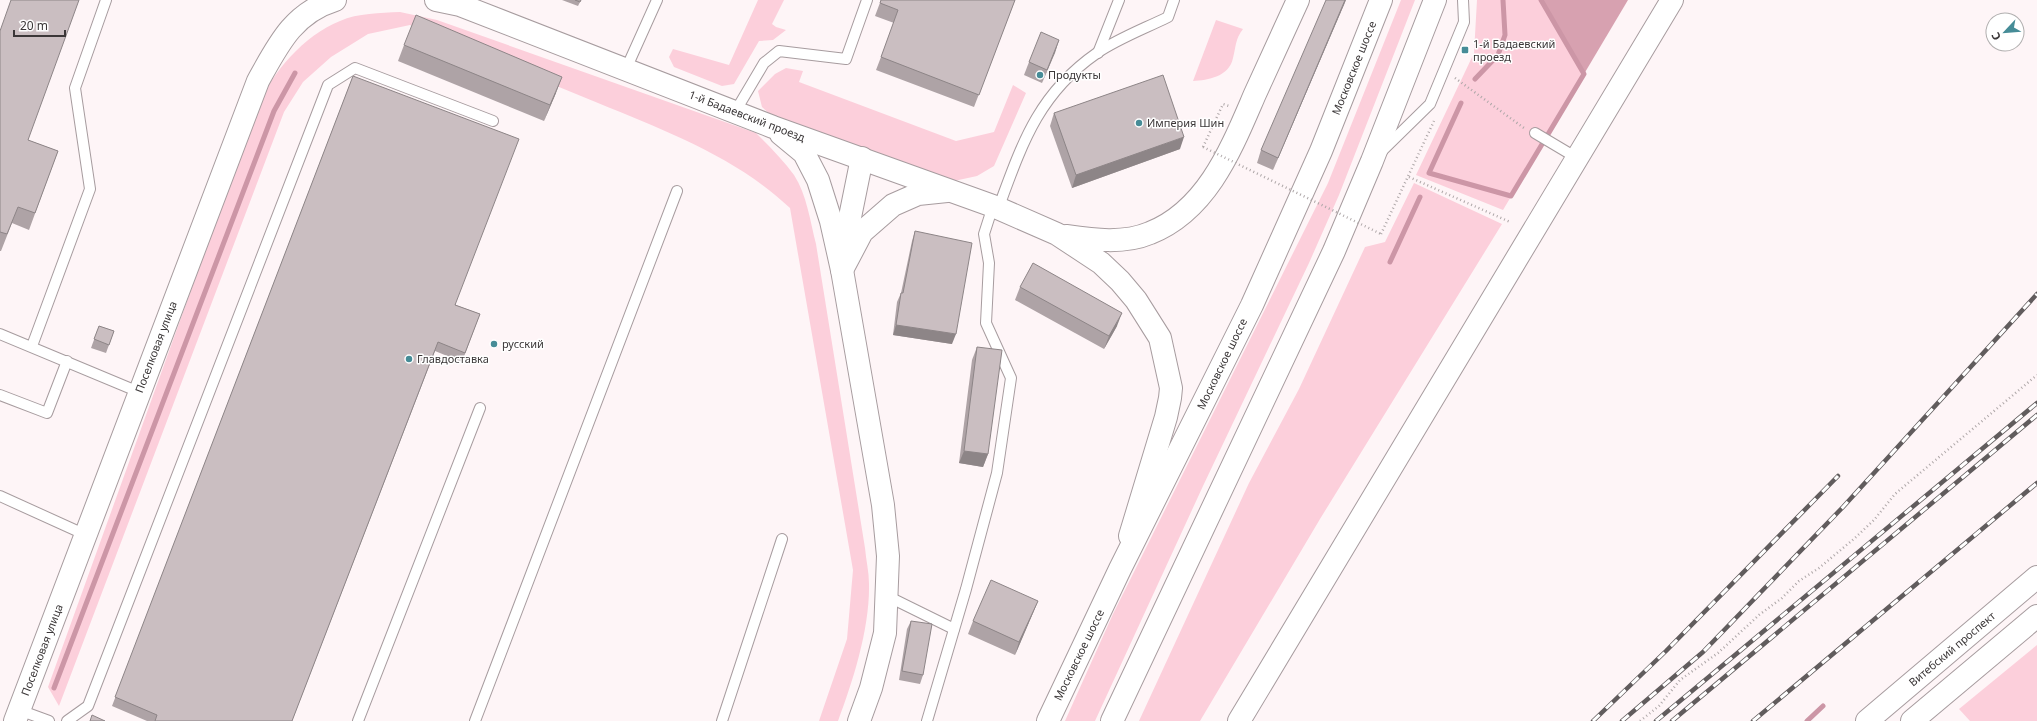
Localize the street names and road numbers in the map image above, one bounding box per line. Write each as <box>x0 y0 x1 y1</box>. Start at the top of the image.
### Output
street label: Московское шоссе <box>1328 19 1379 117</box>
street label: 1-й Бадаевский проезд <box>687 86 808 145</box>
street label: Поселковая улица <box>131 299 180 395</box>
street label: Московское шоссе <box>1193 316 1250 412</box>
street label: Поселковая улица <box>17 602 66 698</box>
street label: Московское шоссе <box>1050 607 1107 703</box>
street label: Витебский проспект <box>1905 608 1998 689</box>

